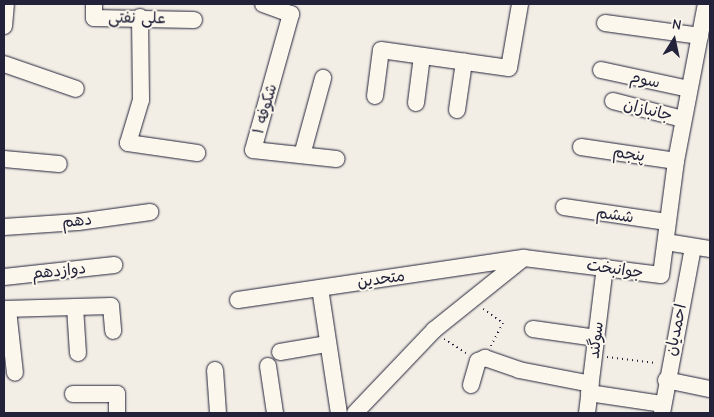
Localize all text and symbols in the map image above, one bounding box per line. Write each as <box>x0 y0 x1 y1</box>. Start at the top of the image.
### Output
street label: علی نفتی <box>108 8 166 28</box>
north arrow <box>649 15 699 65</box>
text: N <box>671 16 683 34</box>
street label: سوم <box>628 67 662 93</box>
street label: شکوفه ۱ <box>249 81 281 137</box>
street label: جانبازان <box>622 95 674 125</box>
street label: پنجم <box>612 142 646 166</box>
street label: ششم <box>595 203 635 227</box>
street label: دهم <box>61 210 93 232</box>
street label: جوانبخت <box>585 256 645 282</box>
street label: دوازدهم <box>31 259 87 283</box>
street label: متحدین <box>356 266 406 292</box>
street label: احمدیان <box>661 302 691 358</box>
street label: سوگند <box>584 320 608 360</box>

